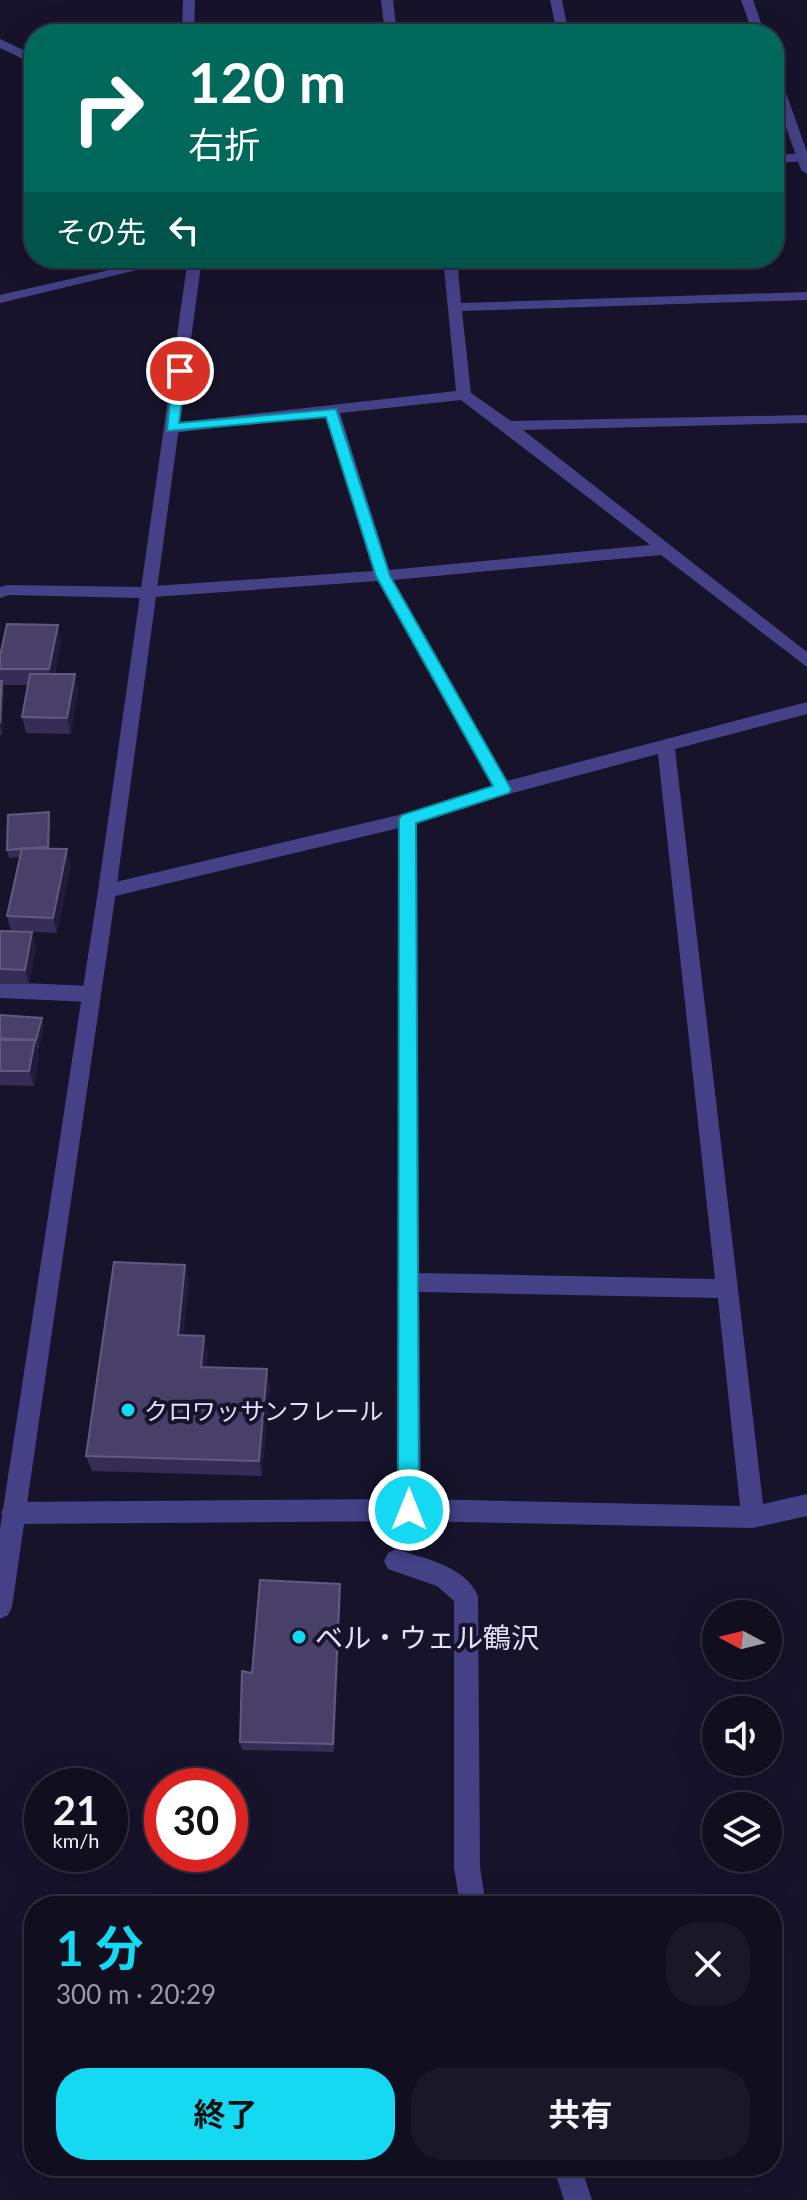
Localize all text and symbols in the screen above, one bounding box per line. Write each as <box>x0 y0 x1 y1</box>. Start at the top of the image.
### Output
text: 120 m <box>188 48 346 115</box>
icon: right <box>56 56 160 160</box>
text: 右折 <box>188 122 260 166</box>
icon: left <box>162 208 206 252</box>
text: その先 <box>56 213 146 249</box>
pin <box>146 337 214 405</box>
icon: arrive <box>158 349 202 393</box>
place label: クロワッサンフレール <box>144 1396 383 1425</box>
marker: クロワッサンフレール <box>119 1401 137 1419</box>
position arrow <box>367 1468 451 1552</box>
north arrow <box>702 1600 782 1680</box>
map controls <box>702 1600 782 1872</box>
place label: ベル・ウェル鶴沢 <box>315 1620 539 1654</box>
marker: ベル・ウェル鶴沢 <box>290 1628 308 1646</box>
button: sound <box>702 1696 782 1776</box>
speed limit sign: 30 <box>144 1768 248 1872</box>
text: 21 <box>53 1786 99 1834</box>
button: layers <box>702 1792 782 1872</box>
text: km/h <box>53 1828 99 1852</box>
text: 1 分 <box>56 1919 144 1976</box>
button: close <box>666 1922 750 2006</box>
text: 300 m · 20:29 <box>56 1978 216 2010</box>
button: 終了 <box>56 2068 395 2160</box>
button: 共有 <box>411 2068 750 2160</box>

